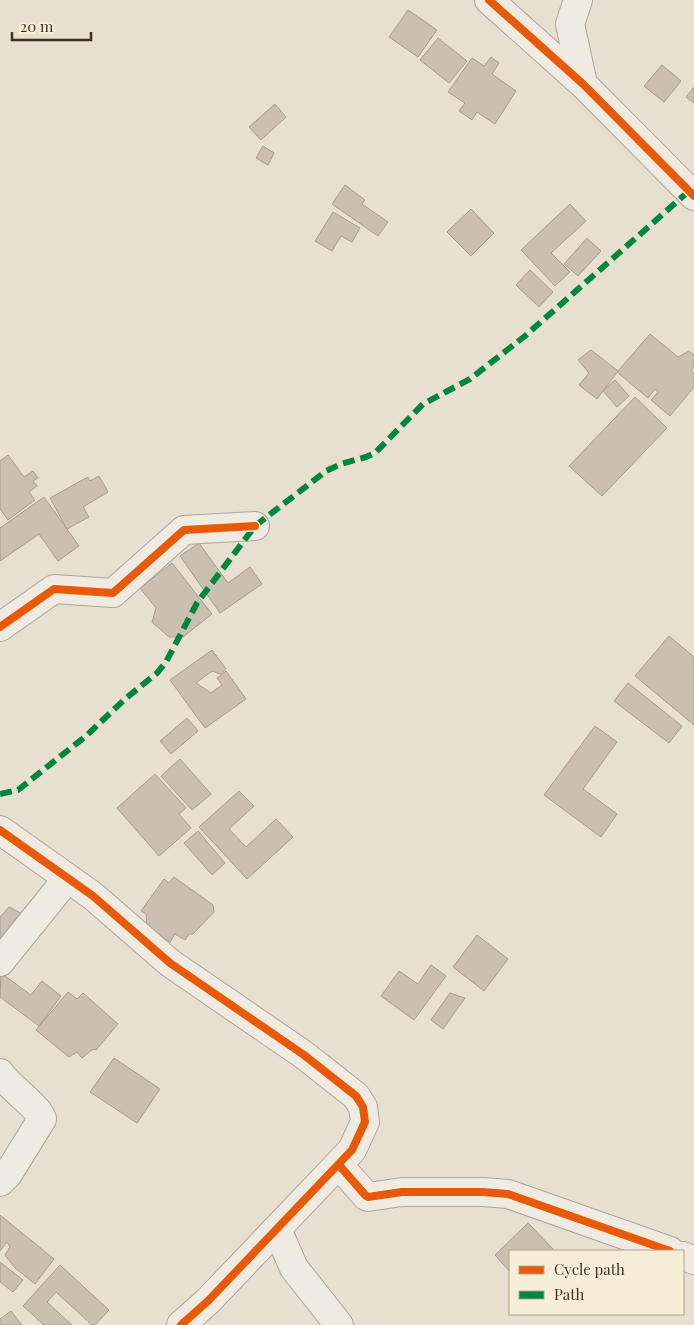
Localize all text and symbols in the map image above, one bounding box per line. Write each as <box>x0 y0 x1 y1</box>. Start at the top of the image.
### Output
scale bar <box>12 10 91 42</box>
text: 20 m <box>20 16 54 36</box>
legend <box>509 1250 684 1315</box>
text: Cycle path <box>554 1259 625 1279</box>
text: Path <box>554 1284 584 1304</box>

